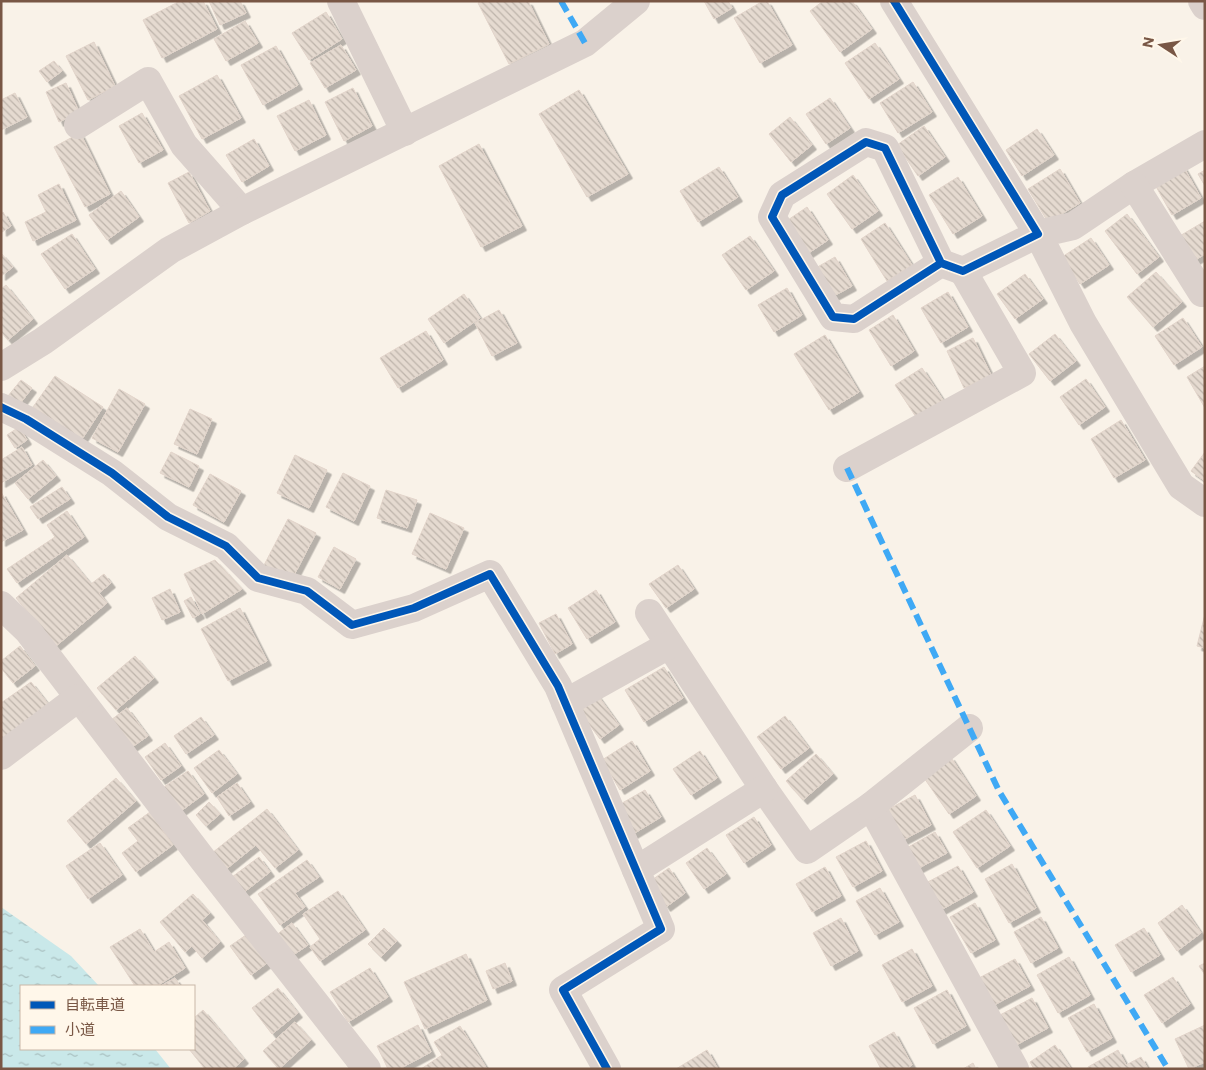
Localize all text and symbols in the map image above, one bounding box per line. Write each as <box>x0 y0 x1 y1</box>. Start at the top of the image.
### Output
north arrow <box>1136 20 1186 70</box>
text: N <box>1138 35 1157 49</box>
legend <box>20 985 195 1050</box>
text: 自転車道 <box>65 995 125 1013</box>
text: 小道 <box>65 1020 95 1038</box>

